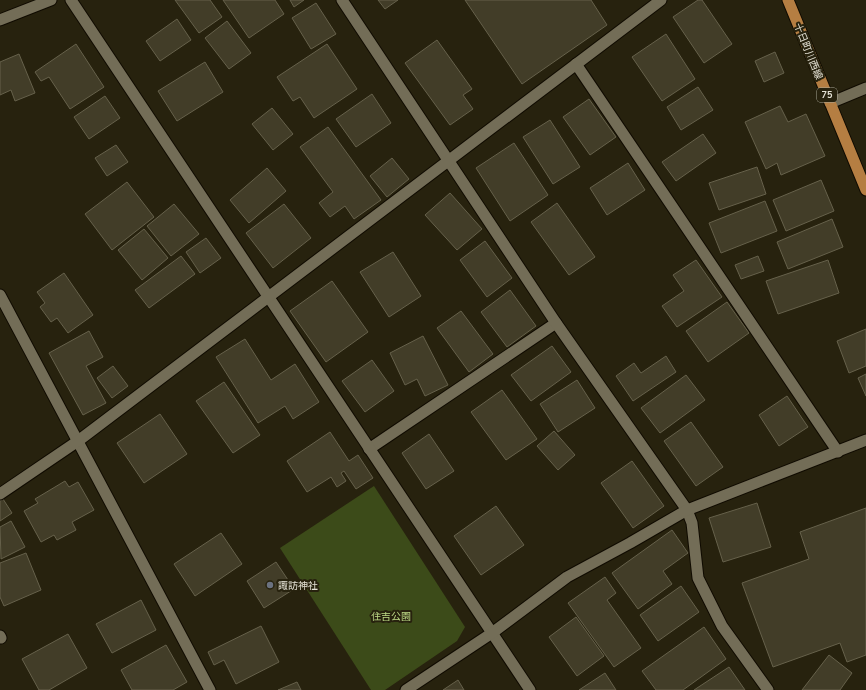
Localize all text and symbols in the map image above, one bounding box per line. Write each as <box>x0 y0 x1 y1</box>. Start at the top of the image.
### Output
street label: 十日町川西線 <box>790 21 826 82</box>
road number: 75 <box>817 88 837 102</box>
place label: 諏訪神社 <box>278 579 318 593</box>
marker: 諏訪神社 <box>265 580 275 590</box>
park label: 住吉公園 <box>371 610 411 624</box>

